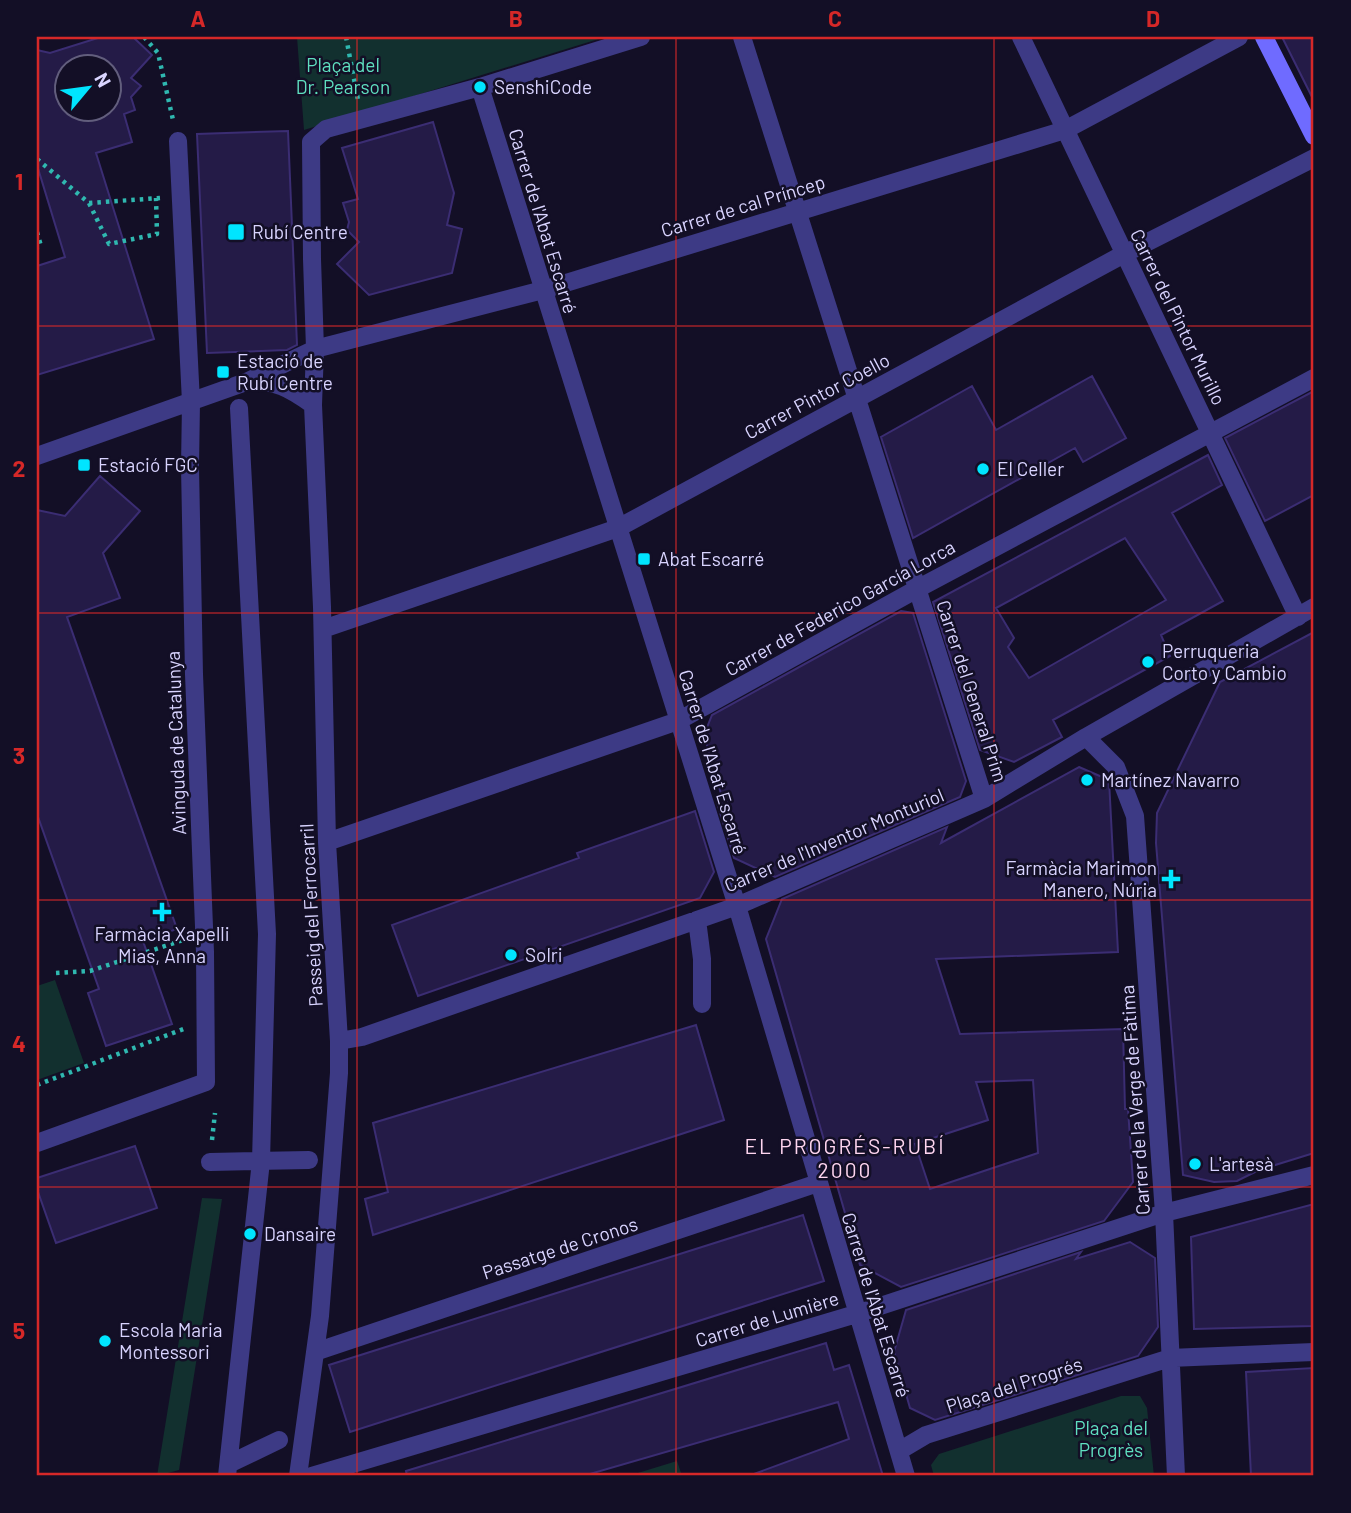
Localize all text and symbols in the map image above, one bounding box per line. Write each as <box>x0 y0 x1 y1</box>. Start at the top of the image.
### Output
text: A <box>190 4 206 32</box>
text: B <box>509 4 523 32</box>
text: C <box>828 4 842 32</box>
text: D <box>1146 4 1160 32</box>
north arrow <box>52 52 122 122</box>
park label: Plaça del Dr. Pearson <box>296 53 390 98</box>
text: N <box>90 68 116 91</box>
place label: SenshiCode <box>494 75 592 98</box>
marker: SenshiCode <box>472 79 488 95</box>
street label: Carrer de l'Abat Escarré <box>504 126 583 316</box>
text: 1 <box>15 167 23 195</box>
street label: Carrer de cal Príncep <box>658 170 828 241</box>
place label: Rubí Centre <box>252 220 348 243</box>
marker: Rubí Centre <box>226 222 246 242</box>
street label: Carrer del Pintor Murillo <box>1126 225 1231 409</box>
street label: Carrer Pintor Coello <box>740 348 893 443</box>
place label: Estació de Rubí Centre <box>237 349 333 394</box>
marker: Estació de Rubí Centre <box>215 364 231 380</box>
place label: Estació FGC <box>98 453 198 476</box>
text: 2 <box>13 454 25 482</box>
marker: Estació FGC <box>76 457 92 473</box>
place label: El Celler <box>997 457 1064 480</box>
marker: El Celler <box>975 461 991 477</box>
street label: Carrer de Federico García Lorca <box>721 535 959 681</box>
place label: Abat Escarré <box>658 547 764 570</box>
marker: Abat Escarré <box>636 551 652 567</box>
street label: Carrer del General Prim <box>932 597 1013 785</box>
place label: Perruqueria Corto y Cambio <box>1162 639 1287 684</box>
street label: Avinguda de Catalunya <box>161 651 190 835</box>
marker: Perruqueria Corto y Cambio <box>1140 654 1156 670</box>
street label: Carrer de l'Abat Escarré <box>674 667 753 857</box>
text: 3 <box>13 741 25 769</box>
place label: Martínez Navarro <box>1101 768 1240 791</box>
marker: Martínez Navarro <box>1079 772 1095 788</box>
street label: Carrer de l'Inventor Monturiol <box>721 783 947 896</box>
street label: Passeig del Ferrocarril <box>294 823 327 1007</box>
place label: Farmàcia Marimon Manero, Núria <box>1005 856 1157 901</box>
marker: Farmàcia Marimon Manero, Núria <box>1163 871 1179 887</box>
marker: Farmàcia Xapelli Mias, Anna <box>154 904 170 920</box>
place label: Farmàcia Xapelli Mias, Anna <box>94 922 230 967</box>
place label: Solri <box>525 943 563 966</box>
marker: Solri <box>503 947 519 963</box>
street label: Carrer de la Verge de Fàtima <box>1115 984 1154 1216</box>
text: 4 <box>12 1029 26 1057</box>
district label: EL PROGRÉS-RUBÍ 2000 <box>744 1133 946 1182</box>
place label: L'artesà <box>1209 1152 1274 1175</box>
marker: L'artesà <box>1187 1156 1203 1172</box>
street label: Carrer de l'Abat Escarré <box>837 1210 916 1400</box>
street label: Passatge de Cronos <box>479 1212 640 1283</box>
place label: Dansaire <box>264 1222 336 1245</box>
marker: Dansaire <box>242 1226 258 1242</box>
street label: Carrer de Lumière <box>692 1286 841 1351</box>
text: 5 <box>13 1316 25 1344</box>
place label: Escola Maria Montessori <box>119 1318 222 1363</box>
marker: Escola Maria Montessori <box>97 1333 113 1349</box>
street label: Plaça del Progrés <box>943 1352 1085 1417</box>
park label: Plaça del Progrès <box>1074 1416 1148 1461</box>

